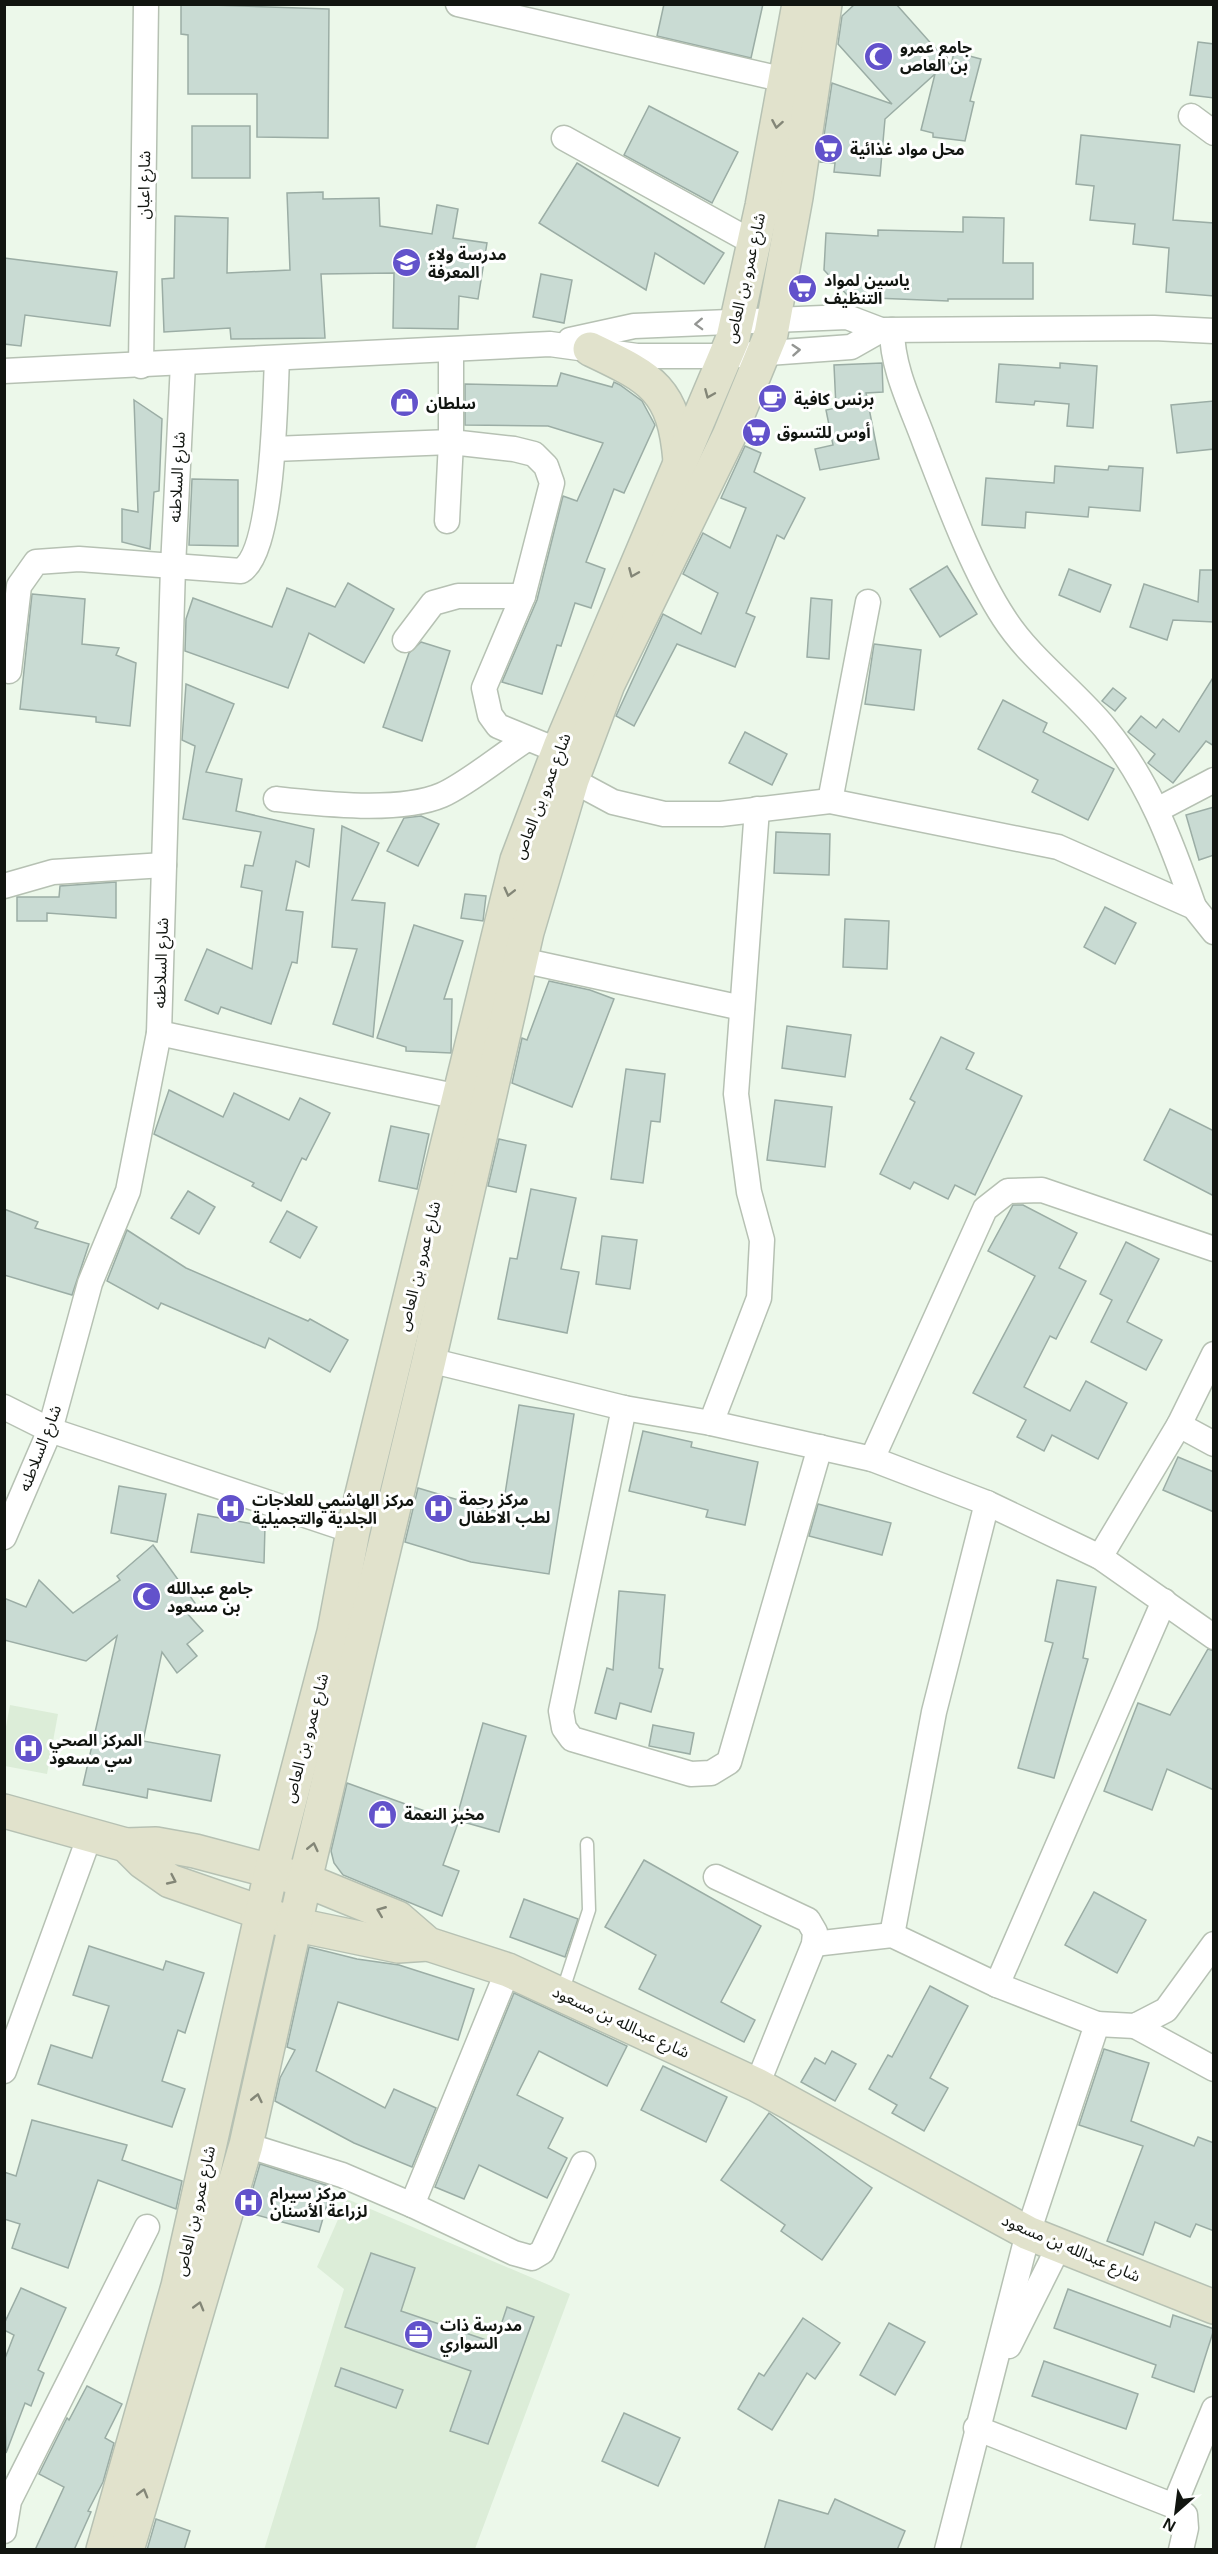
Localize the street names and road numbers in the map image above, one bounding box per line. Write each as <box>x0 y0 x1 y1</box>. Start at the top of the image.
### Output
street label: شارع اعبان <box>135 151 157 220</box>
street label: شارع عمرو بن العاص <box>722 211 772 346</box>
street label: شارع السلاطنه <box>166 431 192 523</box>
street label: شارع عمرو بن العاص <box>510 731 578 863</box>
street label: شارع السلاطنه <box>151 917 175 1009</box>
street label: شارع عمرو بن العاص <box>395 1199 447 1334</box>
street label: شارع السلاطنه <box>16 1403 68 1495</box>
street label: شارع عمرو بن العاص <box>281 1671 335 1806</box>
street label: شارع عبدالله بن مسعود <box>548 1983 692 2065</box>
street label: شارع عمرو بن العاص <box>172 2144 222 2279</box>
street label: شارع عبدالله بن مسعود <box>998 2211 1143 2289</box>

